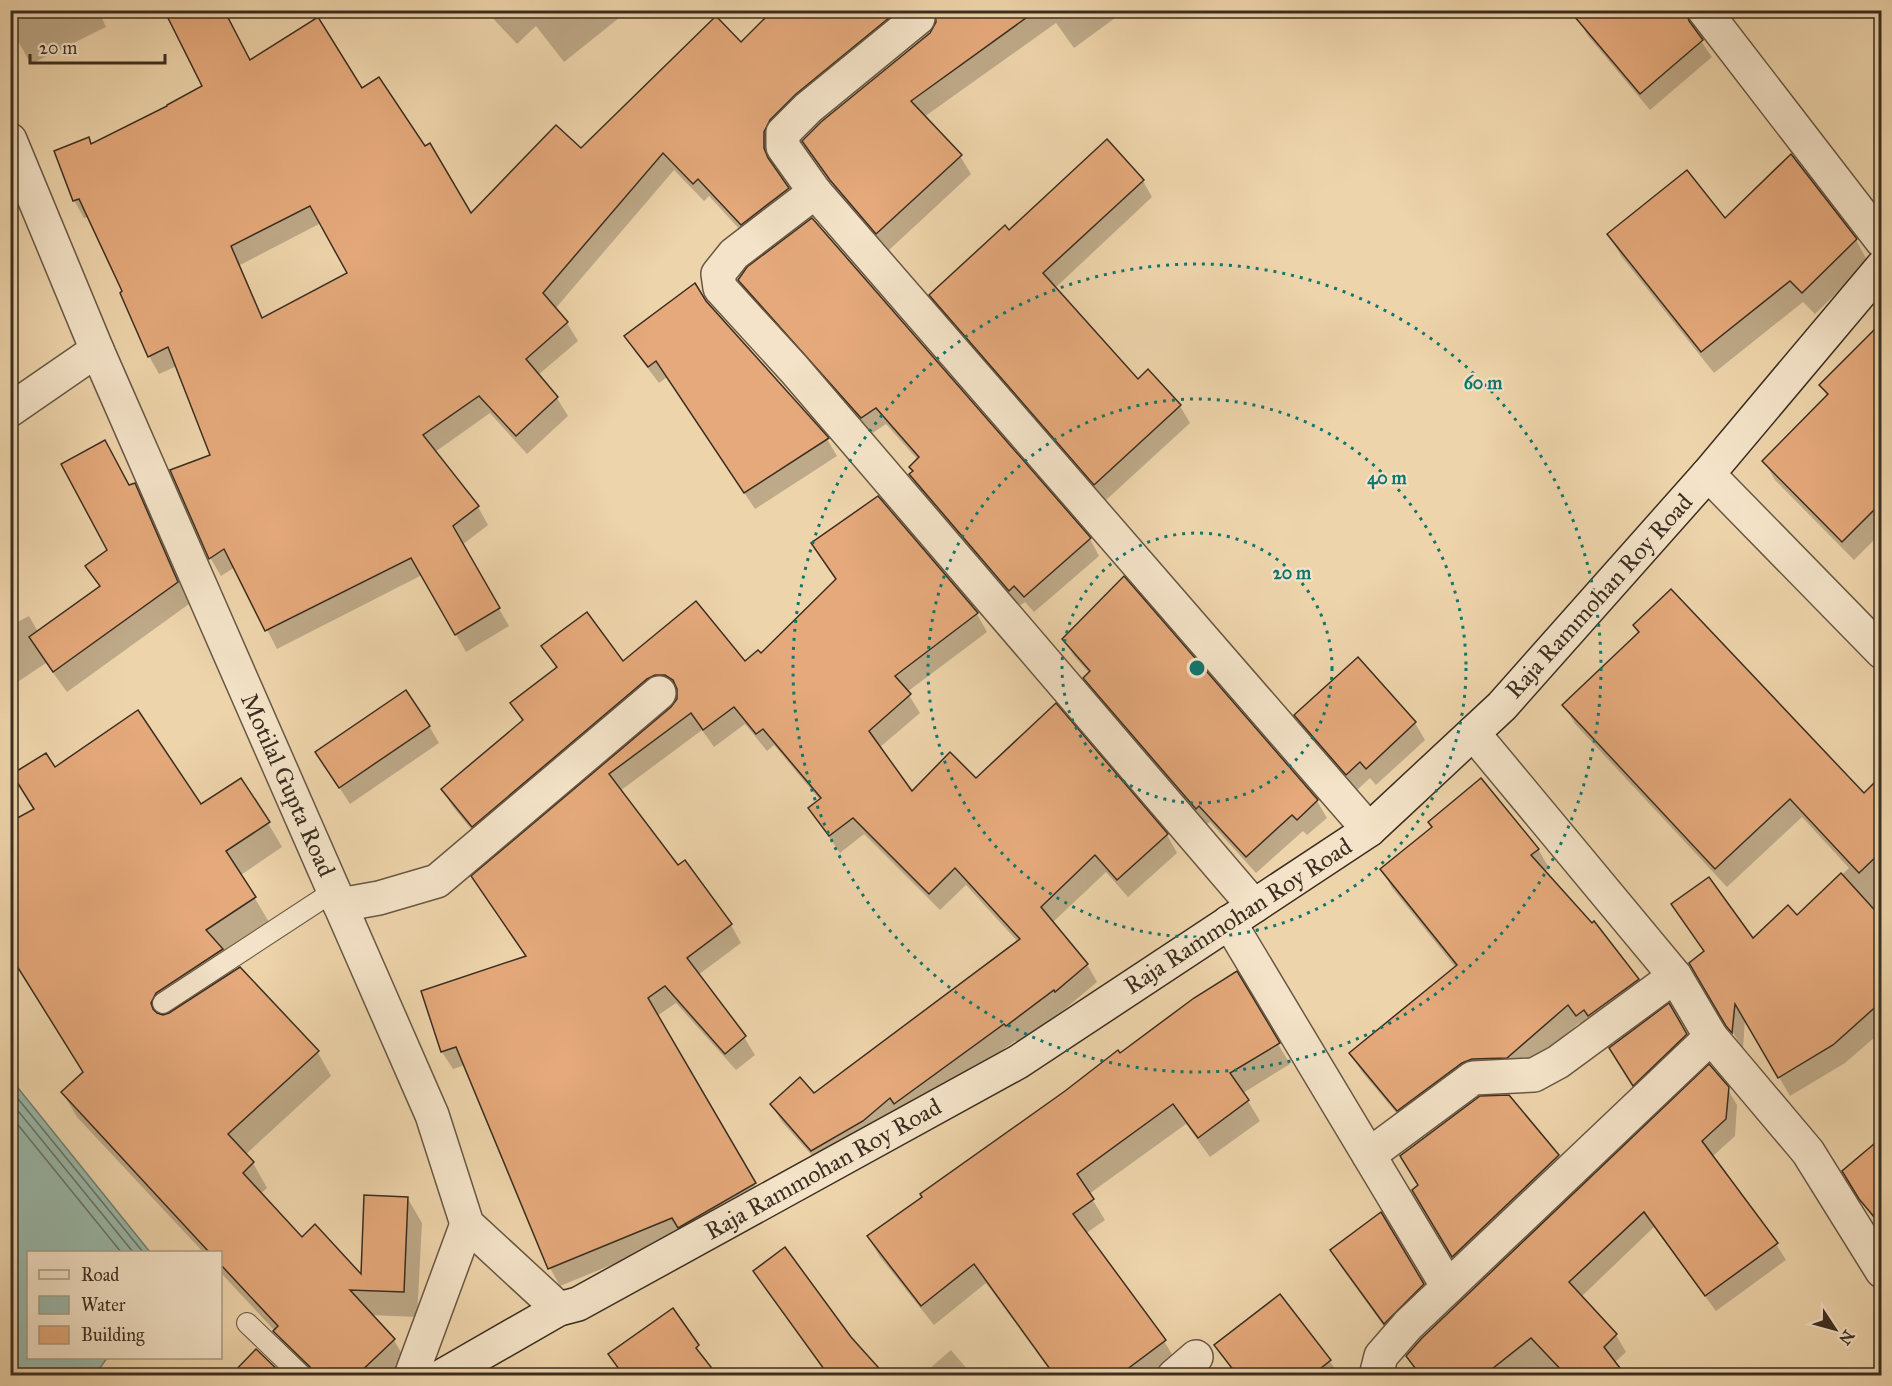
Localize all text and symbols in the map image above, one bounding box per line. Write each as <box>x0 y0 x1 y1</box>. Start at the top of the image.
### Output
scale bar <box>30 27 165 65</box>
text: 20 m <box>39 37 77 59</box>
text: 60 m <box>1464 372 1503 394</box>
text: 40 m <box>1367 467 1408 490</box>
street label: Raja Rammohan Roy Road <box>1499 487 1699 705</box>
text: 20 m <box>1273 562 1312 584</box>
centre of rings <box>1187 658 1207 678</box>
street label: Motilal Gupta Road <box>234 689 342 881</box>
street label: Raja Rammohan Roy Road <box>1118 831 1358 1001</box>
street label: Raja Rammohan Roy Road <box>700 1092 946 1246</box>
legend <box>27 1251 222 1359</box>
text: Road <box>81 1264 119 1286</box>
text: Water <box>81 1294 126 1316</box>
north arrow <box>1805 1299 1865 1359</box>
text: Building <box>81 1324 145 1347</box>
text: N <box>1835 1326 1858 1349</box>

